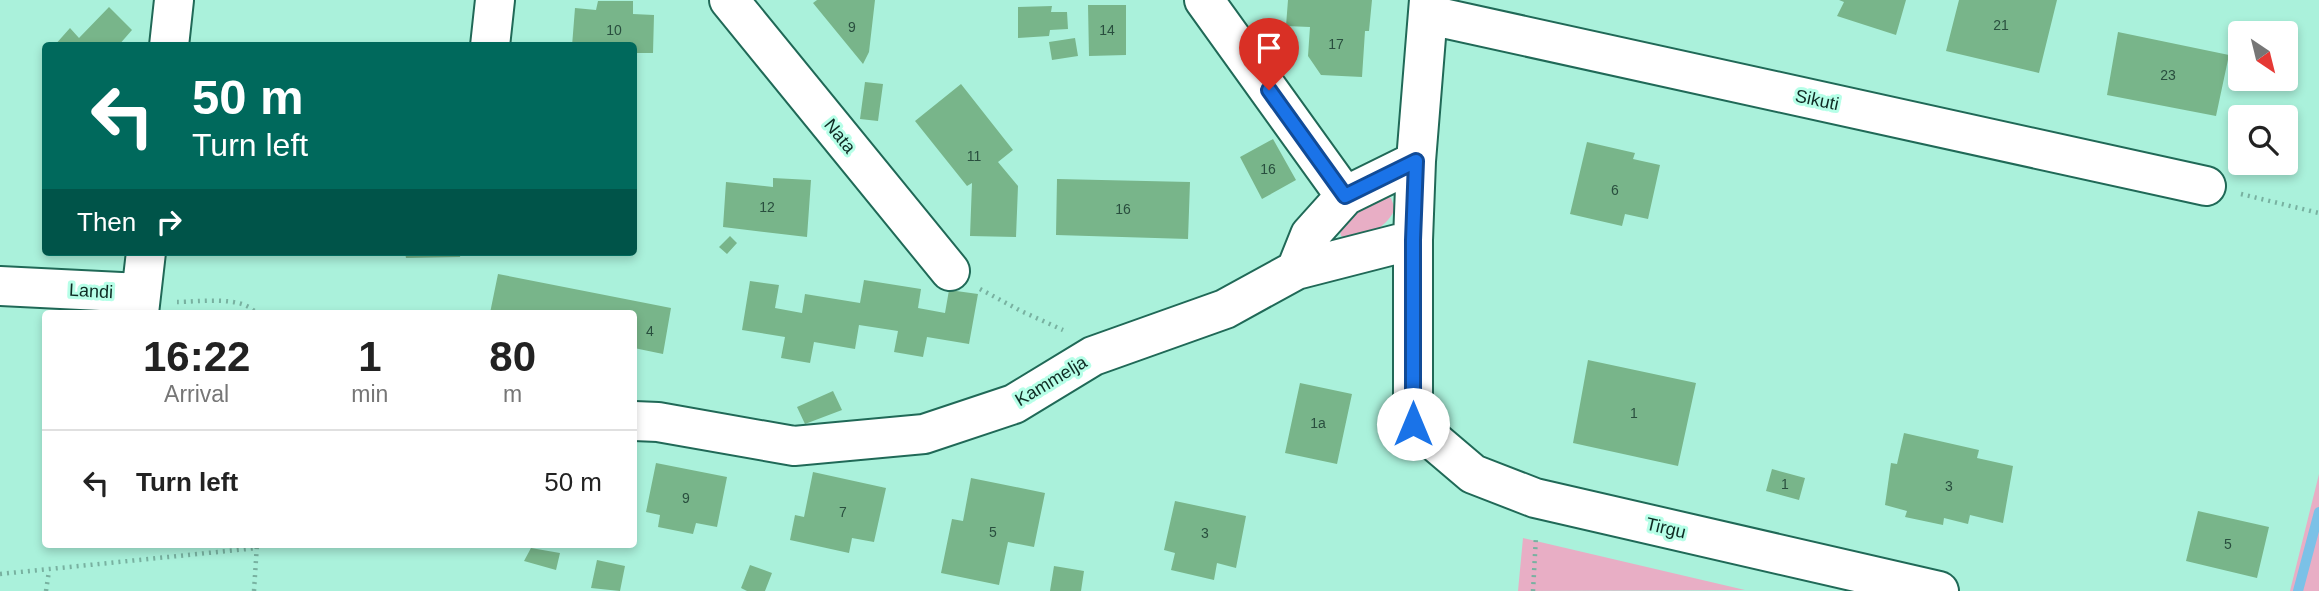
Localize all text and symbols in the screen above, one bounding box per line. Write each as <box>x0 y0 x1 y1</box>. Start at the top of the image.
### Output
house number: 21 <box>1993 17 2009 33</box>
pin <box>1239 18 1299 90</box>
house number: 9 <box>848 19 856 35</box>
north arrow <box>2228 21 2298 91</box>
map controls <box>2228 21 2298 175</box>
house number: 10 <box>606 22 622 38</box>
house number: 14 <box>1099 22 1115 38</box>
icon: arrive <box>1250 29 1288 67</box>
house number: 17 <box>1328 36 1344 52</box>
house number: 23 <box>2160 67 2176 83</box>
icon: left <box>77 70 168 161</box>
text: 50 m <box>192 70 304 124</box>
street label: Sikuti <box>1793 86 1841 114</box>
button: search <box>2228 105 2298 175</box>
street label: Nata <box>820 115 860 158</box>
text: Turn left <box>192 127 308 163</box>
house number: 11 <box>967 148 981 164</box>
house number: 16 <box>1260 161 1276 177</box>
house number: 6 <box>1611 182 1619 198</box>
house number: 12 <box>759 199 775 215</box>
house number: 16 <box>1115 201 1131 217</box>
icon: right <box>150 203 188 241</box>
text: Then <box>77 207 136 237</box>
street label: Landi <box>68 280 114 302</box>
house number: 4 <box>646 323 654 339</box>
text: 16:22 <box>143 333 250 380</box>
text: 1 <box>358 333 382 380</box>
text: 80 <box>489 333 536 380</box>
street label: Kammelja <box>1012 351 1091 410</box>
text: Arrival <box>164 381 229 407</box>
text: min <box>351 381 388 407</box>
text: m <box>503 381 522 407</box>
position arrow <box>1376 387 1450 461</box>
house number: 1 <box>1630 405 1638 421</box>
house number: 1a <box>1310 415 1326 431</box>
icon: left <box>77 464 115 502</box>
text: Turn left <box>136 467 238 497</box>
text: 50 m <box>544 467 602 497</box>
house number: 1 <box>1781 476 1789 492</box>
house number: 3 <box>1945 478 1953 494</box>
house number: 9 <box>682 490 690 506</box>
house number: 7 <box>839 504 847 520</box>
street label: Tirgu <box>1644 514 1688 542</box>
house number: 5 <box>989 524 997 540</box>
house number: 3 <box>1201 525 1209 541</box>
house number: 5 <box>2224 536 2232 552</box>

